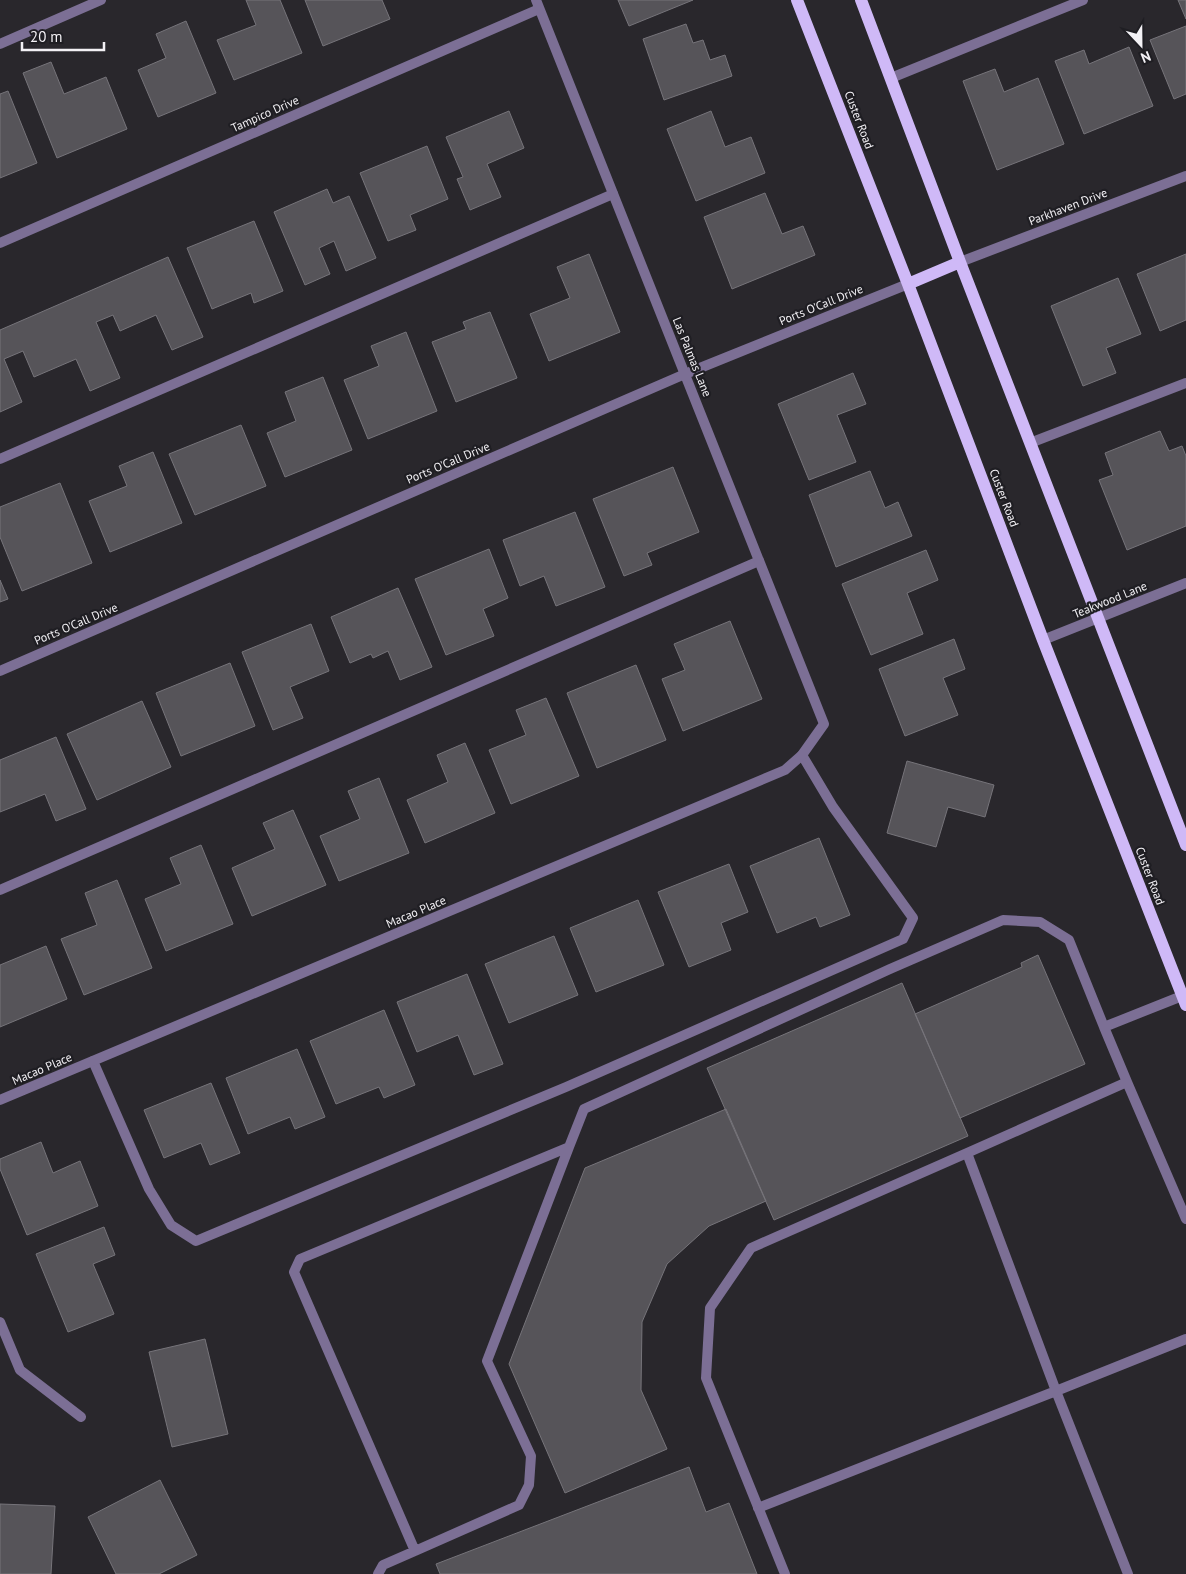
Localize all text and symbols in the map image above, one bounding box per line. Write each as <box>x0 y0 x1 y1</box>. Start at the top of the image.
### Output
scale bar <box>22 20 105 52</box>
north arrow <box>1116 20 1166 70</box>
text: 20 m <box>30 27 63 46</box>
text: N <box>1138 47 1154 67</box>
street label: Custer Road <box>842 89 877 151</box>
street label: Tampico Drive <box>229 92 301 135</box>
street label: Parkhaven Drive <box>1026 185 1109 228</box>
street label: Ports O'Call Drive <box>777 281 865 328</box>
street label: Las Palmas Lane <box>670 315 715 399</box>
street label: Ports O'Call Drive <box>404 438 492 487</box>
street label: Custer Road <box>987 467 1022 529</box>
street label: Teakwood Lane <box>1071 578 1149 621</box>
street label: Ports O'Call Drive <box>32 599 120 648</box>
street label: Custer Road <box>1133 845 1168 907</box>
street label: Macao Place <box>383 892 448 931</box>
street label: Macao Place <box>9 1049 74 1088</box>

